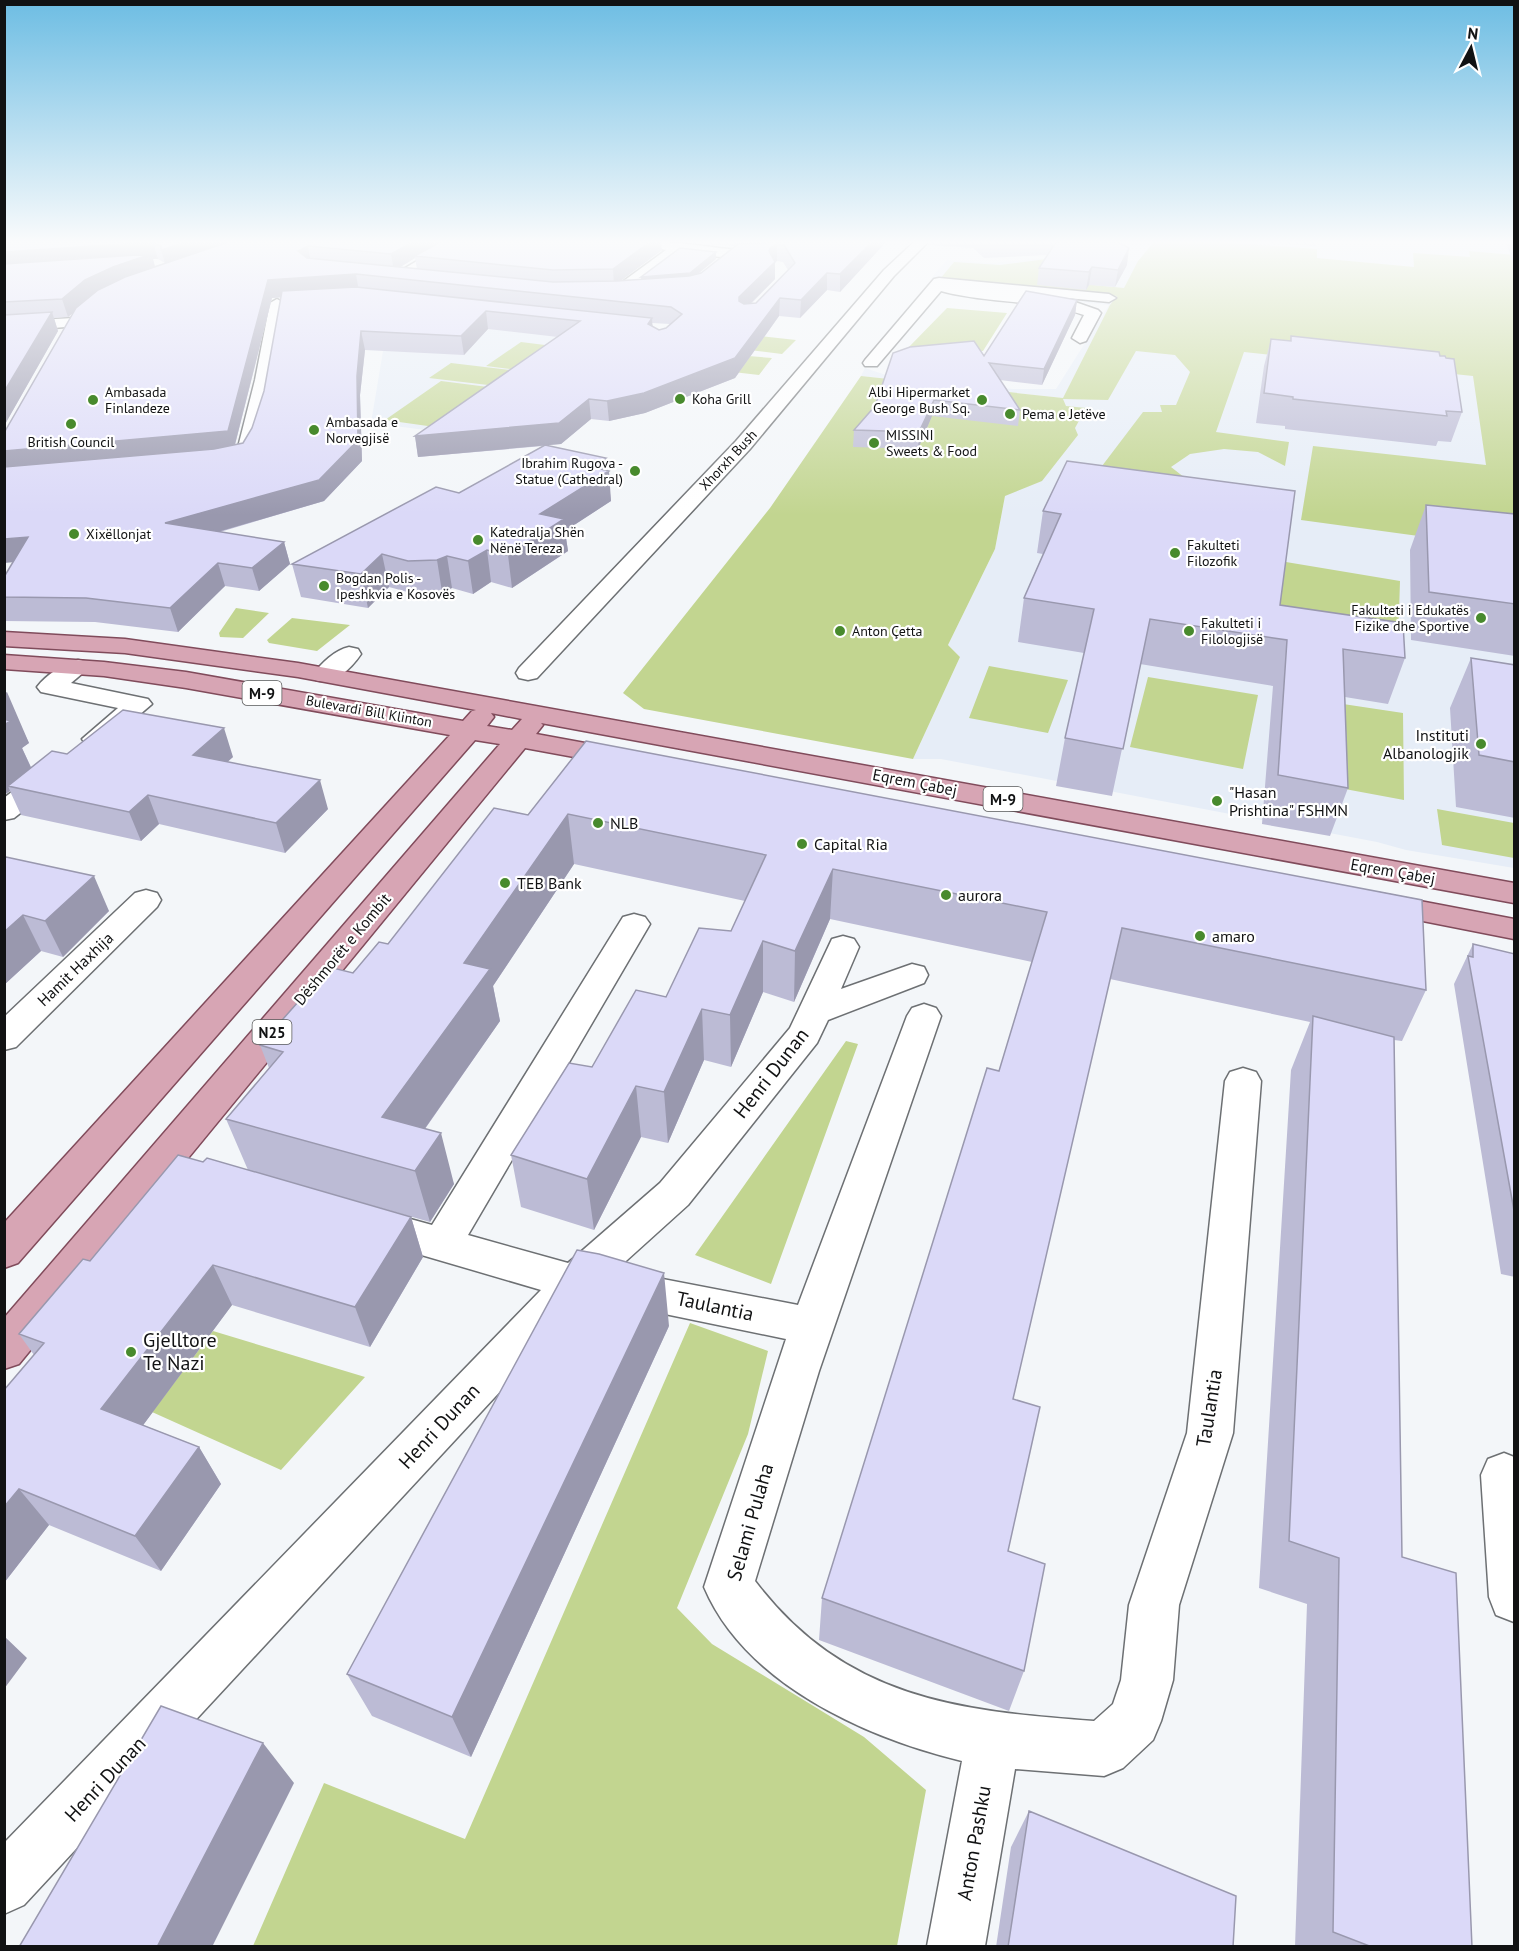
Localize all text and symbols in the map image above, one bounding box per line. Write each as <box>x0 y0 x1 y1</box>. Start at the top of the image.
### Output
north arrow <box>1441 18 1501 78</box>
text: N <box>1466 23 1479 44</box>
place label: Ambasada Finlandeze <box>105 383 170 417</box>
place label: Albi Hipermarket George Bush Sq. <box>869 383 970 417</box>
place label: Koha Grill <box>692 390 751 408</box>
marker: Koha Grill <box>673 392 687 406</box>
marker: Ambasada Finlandeze <box>86 393 100 407</box>
marker: Albi Hipermarket George Bush Sq. <box>975 393 989 407</box>
place label: Pema e Jetëve <box>1022 405 1106 423</box>
marker: Pema e Jetëve <box>1003 407 1017 421</box>
place label: Ambasada e Norvegjisë <box>326 413 398 447</box>
marker: British Council <box>64 417 78 431</box>
marker: Ambasada e Norvegjisë <box>307 423 321 437</box>
street label: Xhorxh Bush <box>695 426 761 494</box>
place label: MISSINI Sweets & Food <box>886 426 977 460</box>
place label: British Council <box>28 433 114 451</box>
marker: MISSINI Sweets & Food <box>867 436 881 450</box>
place label: Ibrahim Rugova - Statue (Cathedral) <box>515 454 623 488</box>
marker: Ibrahim Rugova - Statue (Cathedral) <box>628 464 642 478</box>
place label: Katedralja Shën Nënë Tereza <box>490 523 584 557</box>
place label: Xixëllonjat <box>86 525 151 543</box>
marker: Xixëllonjat <box>67 527 81 541</box>
marker: Katedralja Shën Nënë Tereza <box>471 533 485 547</box>
place label: Fakulteti Filozofik <box>1187 536 1240 570</box>
marker: Fakulteti Filozofik <box>1168 546 1182 560</box>
place label: Bogdan Polis - Ipeshkvia e Kosovës <box>336 569 455 603</box>
marker: Bogdan Polis - Ipeshkvia e Kosovës <box>317 579 331 593</box>
place label: Fakulteti i Edukatës Fizike dhe Sportive <box>1351 601 1469 635</box>
marker: Fakulteti i Edukatës Fizike dhe Sportive <box>1474 611 1488 625</box>
place label: Fakulteti i Filologjisë <box>1201 614 1263 648</box>
place label: Anton Çetta <box>852 622 922 640</box>
marker: Anton Çetta <box>833 624 847 638</box>
marker: Fakulteti i Filologjisë <box>1182 624 1196 638</box>
road number: M-9 <box>242 681 282 705</box>
street label: Bulevardi Bill Klinton <box>305 691 433 731</box>
place label: Instituti Albanologjik <box>1383 725 1469 763</box>
marker: Instituti Albanologjik <box>1474 737 1488 751</box>
street label: Eqrem Çabej <box>871 764 959 800</box>
place label: "Hasan Prishtina" FSHMN <box>1229 782 1348 820</box>
road number: M-9 <box>984 787 1022 811</box>
marker: "Hasan Prishtina" FSHMN <box>1210 794 1224 808</box>
place label: NLB <box>610 813 638 833</box>
marker: NLB <box>591 816 605 830</box>
place label: Capital Ria <box>814 834 888 854</box>
marker: Capital Ria <box>795 837 809 851</box>
street label: Eqrem Çabej <box>1349 854 1437 888</box>
place label: TEB Bank <box>517 873 582 893</box>
marker: TEB Bank <box>498 876 512 890</box>
place label: aurora <box>958 885 1002 905</box>
street label: Dëshmorët e Kombit <box>289 888 395 1009</box>
marker: aurora <box>939 888 953 902</box>
place label: amaro <box>1212 926 1255 946</box>
street label: Hamit Haxhija <box>33 928 117 1010</box>
marker: amaro <box>1193 929 1207 943</box>
road number: N25 <box>252 1020 292 1044</box>
street label: Henri Dunan <box>728 1023 814 1123</box>
street label: Taulantia <box>674 1285 756 1327</box>
place label: Gjelltore Te Nazi <box>143 1327 217 1376</box>
marker: Gjelltore Te Nazi <box>124 1345 138 1359</box>
street label: Taulantia <box>1190 1367 1228 1449</box>
street label: Henri Dunan <box>393 1378 485 1474</box>
street label: Selami Pulaha <box>721 1460 779 1584</box>
street label: Henri Dunan <box>59 1731 151 1827</box>
street label: Anton Pashku <box>951 1783 997 1903</box>

